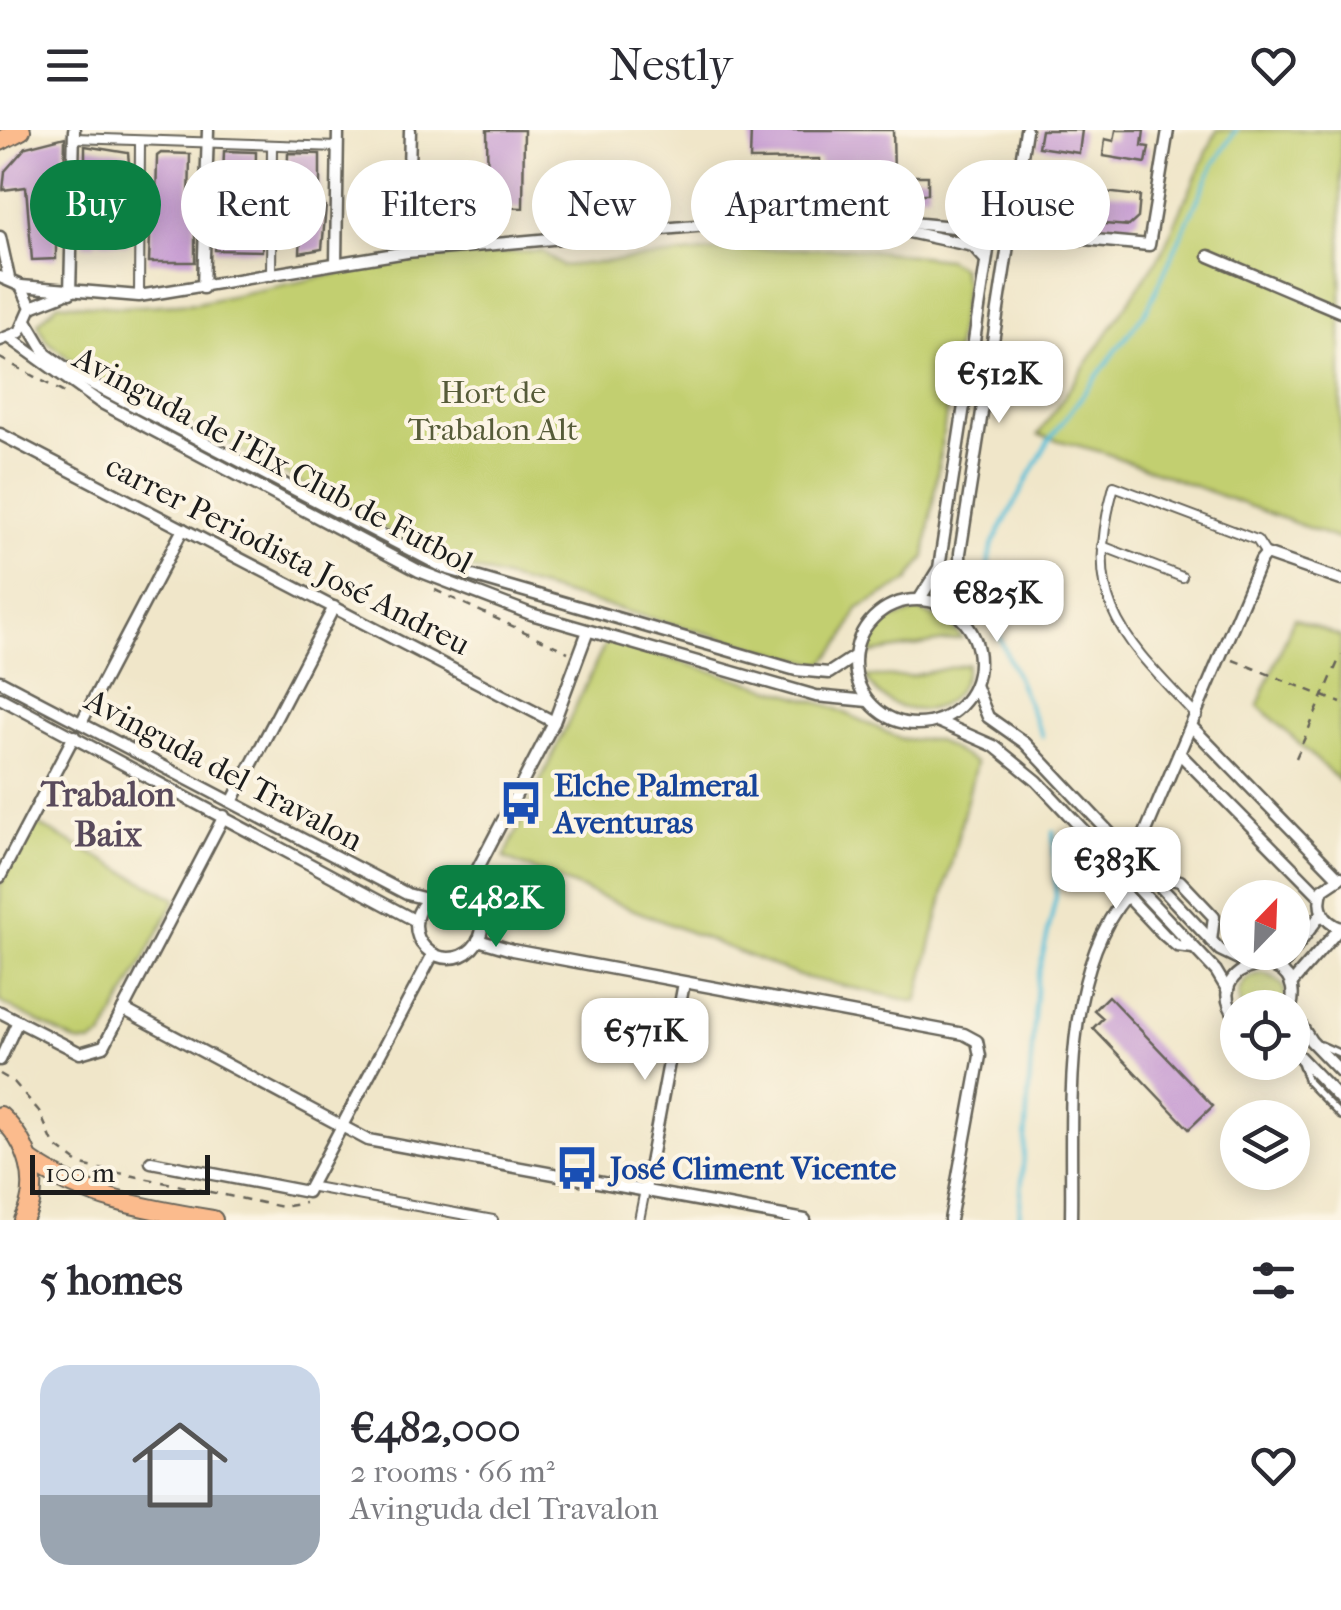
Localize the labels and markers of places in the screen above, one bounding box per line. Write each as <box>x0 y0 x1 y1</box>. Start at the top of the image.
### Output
pin: €512K <box>929 341 1069 426</box>
pin: €825K <box>927 560 1067 645</box>
place label: Elche Palmeral Aventuras <box>552 767 759 841</box>
bus stop icon: Elche Palmeral Aventuras <box>497 779 545 827</box>
pin: €383K <box>1046 827 1186 912</box>
pin: €482K <box>426 865 566 950</box>
pin: €571K <box>575 998 715 1083</box>
bus stop icon: José Climent Vicente <box>553 1144 601 1192</box>
place label: José Climent Vicente <box>607 1150 897 1187</box>

